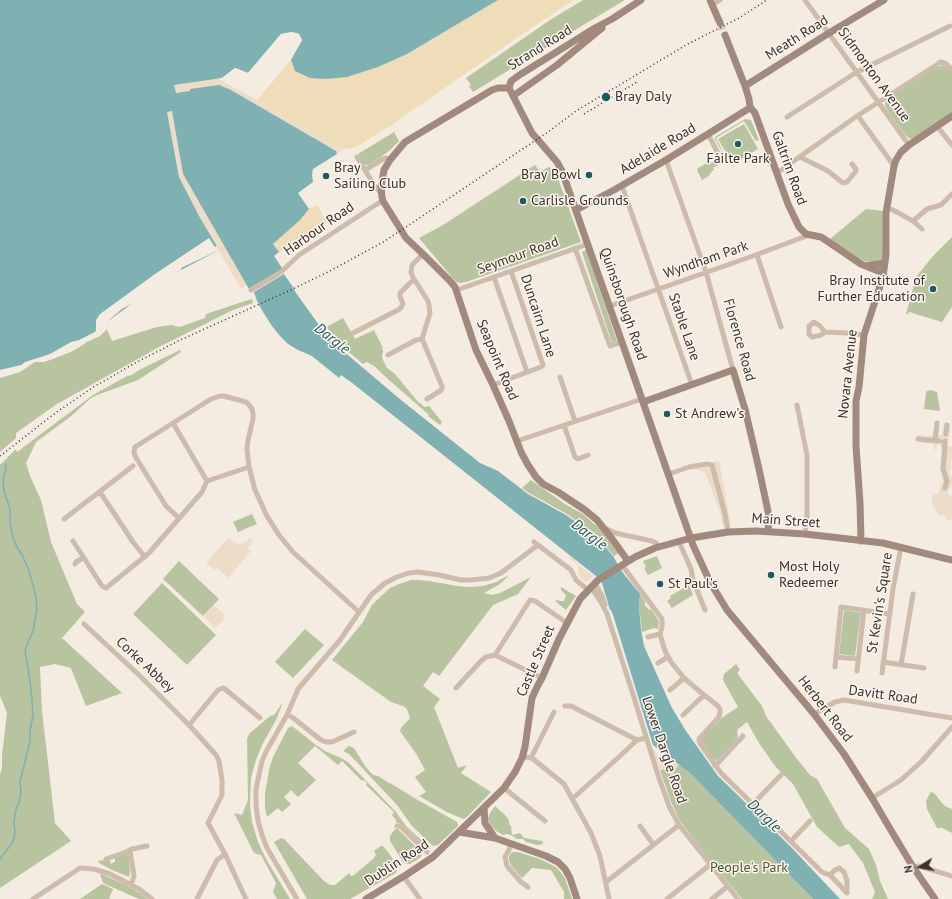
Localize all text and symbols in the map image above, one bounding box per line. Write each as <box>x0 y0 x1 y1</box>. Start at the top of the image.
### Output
street label: Meath Road <box>762 12 832 64</box>
street label: Strand Road <box>505 22 575 74</box>
street label: Sidmonton Avenue <box>834 25 914 125</box>
place label: Bray Daly <box>615 89 672 105</box>
marker: Bray Daly <box>600 91 612 103</box>
street label: Adelaide Road <box>617 120 699 178</box>
street label: Galtrim Road <box>768 129 810 207</box>
marker: Fáilte Park <box>733 139 743 149</box>
place label: Fáilte Park <box>706 151 770 167</box>
place label: Bray Sailing Club <box>334 160 406 192</box>
place label: Bray Bowl <box>521 167 581 183</box>
marker: Bray Bowl <box>584 170 594 180</box>
marker: Bray Sailing Club <box>321 171 331 181</box>
place label: Carlisle Grounds <box>531 193 629 209</box>
marker: Carlisle Grounds <box>518 196 528 206</box>
street label: Harbour Road <box>281 199 357 259</box>
street label: Seymour Road <box>475 234 561 278</box>
street label: Wyndham Park <box>661 238 751 282</box>
street label: Quinsborough Road <box>596 246 650 362</box>
street label: Duncairn Lane <box>517 272 559 360</box>
place label: Bray Institute of Further Education <box>818 273 925 306</box>
marker: Bray Institute of Further Education <box>928 284 938 294</box>
street label: Stable Lane <box>665 291 703 363</box>
street label: Florence Road <box>719 297 759 383</box>
street label: Seapoint Road <box>472 317 522 403</box>
water label: Dargle <box>311 320 353 358</box>
street label: Novara Avenue <box>835 329 861 419</box>
place label: St Andrew's <box>675 406 744 422</box>
marker: St Andrew's <box>662 409 672 419</box>
street label: Main Street <box>751 510 821 532</box>
water label: Dargle <box>568 516 610 554</box>
street label: St Kevin's Square <box>864 551 896 655</box>
place label: Most Holy Redeemer <box>779 559 839 592</box>
marker: Most Holy Redeemer <box>766 570 776 580</box>
place label: St Paul's <box>668 576 718 592</box>
marker: St Paul's <box>655 579 665 589</box>
street label: Castle Street <box>513 623 559 699</box>
street label: Corke Abbey <box>112 634 178 696</box>
street label: Herbert Road <box>794 673 856 745</box>
street label: Davitt Road <box>847 682 919 708</box>
street label: Lower Dargle Road <box>638 694 690 806</box>
water label: Dargle <box>743 796 785 836</box>
street label: Dublin Road <box>362 836 432 890</box>
north arrow <box>900 847 940 887</box>
park label: People's Park <box>710 860 788 876</box>
text: N <box>901 864 916 874</box>

